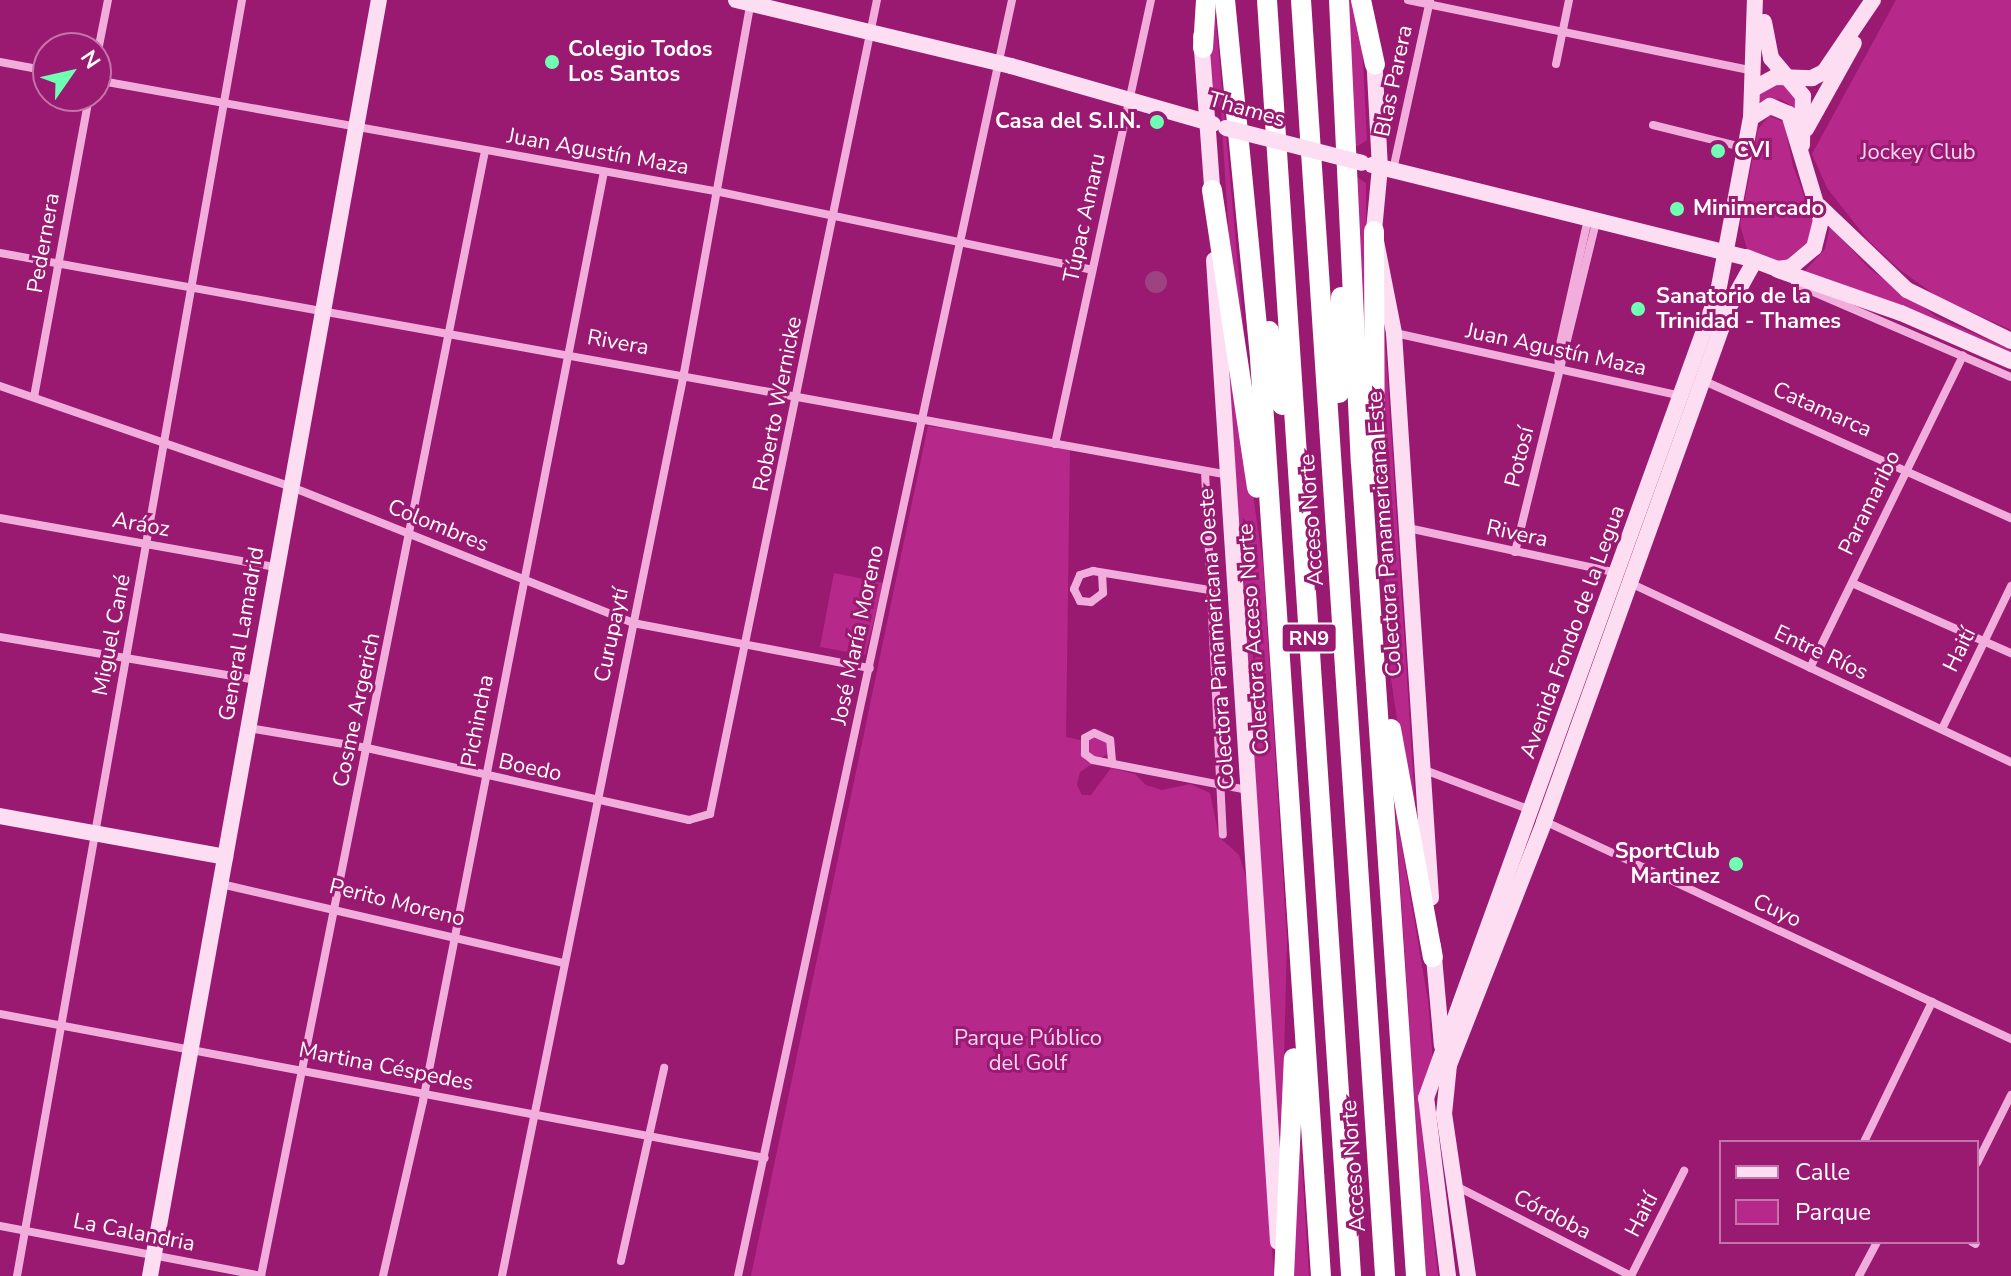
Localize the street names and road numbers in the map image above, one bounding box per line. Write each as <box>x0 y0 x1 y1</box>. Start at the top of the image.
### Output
street label: Blas Parera <box>1369 23 1419 139</box>
street label: Thames <box>1206 86 1288 134</box>
street label: Juan Agustín Maza <box>505 123 691 181</box>
street label: Túpac Amaru <box>1058 151 1112 285</box>
street label: Pedernera <box>22 191 66 295</box>
street label: Roberto Wernicke <box>748 314 808 494</box>
street label: Juan Agustín Maza <box>1463 318 1649 382</box>
street label: Rivera <box>585 325 651 361</box>
street label: Catamarca <box>1768 376 1876 444</box>
street label: Colectora Panamericana Este <box>1362 390 1408 678</box>
street label: Potosí <box>1500 424 1540 490</box>
street label: Paramaribo <box>1833 446 1907 560</box>
street label: Acceso Norte <box>1294 453 1330 587</box>
street label: Colectora Panamericana Oeste <box>1193 487 1241 791</box>
street label: Colombres <box>384 494 492 558</box>
street label: Avenida Fondo de la Legua <box>1515 502 1631 762</box>
street label: Aráoz <box>110 507 172 543</box>
street label: Rivera <box>1484 515 1550 553</box>
street label: Colectora Acceso Norte <box>1233 522 1275 756</box>
street label: José María Moreno <box>826 543 890 727</box>
street label: General Lamadrid <box>214 545 270 723</box>
street label: Miguel Cané <box>87 572 137 698</box>
street label: Curupaytí <box>589 585 635 685</box>
street label: Entre Ríos <box>1770 620 1872 686</box>
road number: RN9 <box>1279 622 1339 654</box>
street label: Haití <box>1938 623 1982 677</box>
street label: Cosme Argerich <box>328 630 386 790</box>
street label: Pichincha <box>456 673 500 769</box>
street label: Boedo <box>496 748 564 788</box>
street label: Perito Moreno <box>326 873 468 933</box>
street label: Cuyo <box>1749 888 1805 934</box>
street label: Martina Céspedes <box>296 1037 476 1097</box>
street label: Acceso Norte <box>1336 1099 1372 1233</box>
street label: Córdoba <box>1509 1184 1595 1246</box>
street label: Haití <box>1620 1188 1664 1242</box>
street label: La Calandria <box>71 1208 197 1258</box>

